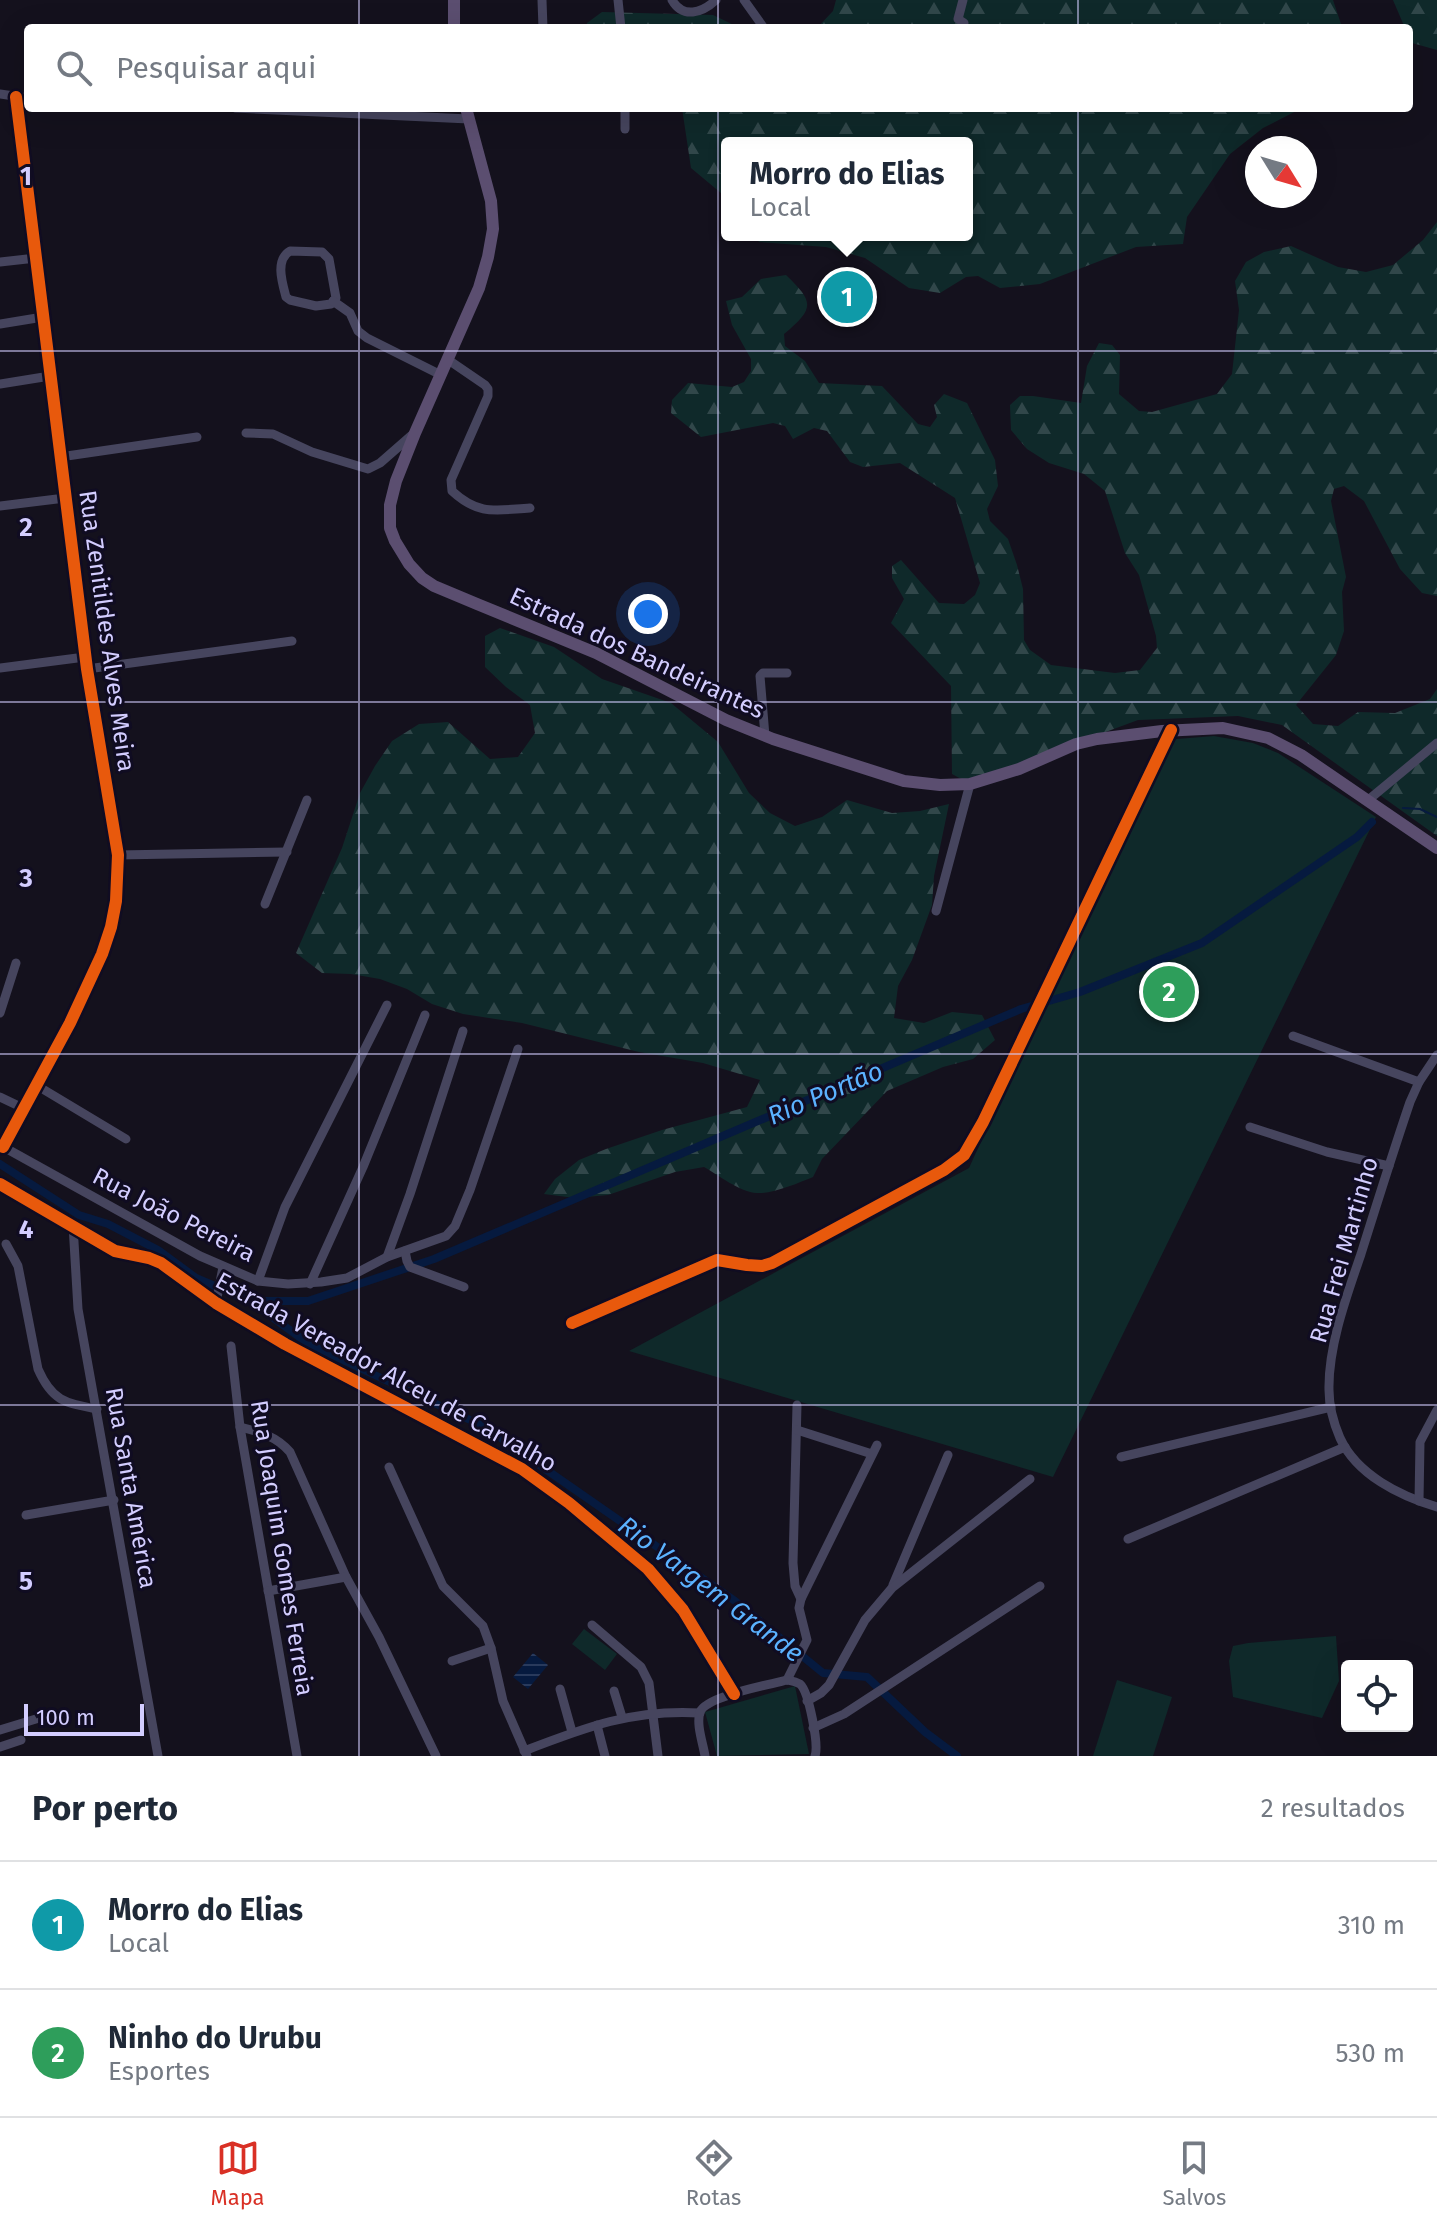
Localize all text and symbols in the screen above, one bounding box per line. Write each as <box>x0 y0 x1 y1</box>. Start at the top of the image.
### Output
search box <box>24 24 1413 112</box>
icon: search <box>52 46 96 90</box>
text: Pesquisar aqui <box>116 50 317 86</box>
north arrow <box>1245 136 1317 208</box>
popup <box>721 137 973 241</box>
text: Morro do Elias <box>749 156 945 192</box>
text: 1 <box>20 161 32 192</box>
text: Local <box>749 192 811 223</box>
pin: 1 <box>821 267 873 327</box>
street label: Rua Zenitildes Alves Meira <box>73 488 141 774</box>
text: 2 <box>19 512 33 543</box>
street label: Estrada dos Bandeirantes <box>505 582 769 724</box>
your location <box>628 594 668 634</box>
text: 3 <box>18 863 33 894</box>
pin: 2 <box>1143 962 1195 1022</box>
water label: Rio Portão <box>763 1055 888 1132</box>
street label: Rua Frei Martinho <box>1304 1154 1384 1346</box>
street label: Rua João Pereira <box>88 1162 260 1268</box>
text: 4 <box>19 1214 34 1245</box>
street label: Estrada Vereador Alceu de Carvalho <box>210 1266 562 1478</box>
street label: Rua Santa América <box>100 1385 162 1591</box>
street label: Rua Joaquim Gomes Ferreia <box>245 1398 319 1698</box>
water label: Rio Vargem Grande <box>612 1510 809 1669</box>
text: 5 <box>19 1566 33 1597</box>
map controls <box>1341 1660 1413 1732</box>
button: locate <box>1341 1660 1413 1732</box>
scale bar <box>24 1700 144 1736</box>
text: 100 m <box>36 1704 95 1731</box>
text: Por perto <box>32 1788 178 1829</box>
text: 2 resultados <box>1261 1793 1405 1824</box>
text: Morro do Elias <box>108 1892 303 1928</box>
text: 1 <box>52 1910 64 1941</box>
text: 310 m <box>1338 1910 1405 1941</box>
text: Local <box>108 1928 169 1959</box>
text: Ninho do Urubu <box>108 2020 322 2056</box>
text: 2 <box>51 2038 65 2069</box>
text: 530 m <box>1336 2038 1405 2069</box>
text: Esportes <box>108 2056 210 2087</box>
tab: Mapa <box>211 2136 265 2211</box>
tab: Rotas <box>686 2136 741 2211</box>
tab: Salvos <box>1163 2136 1226 2211</box>

